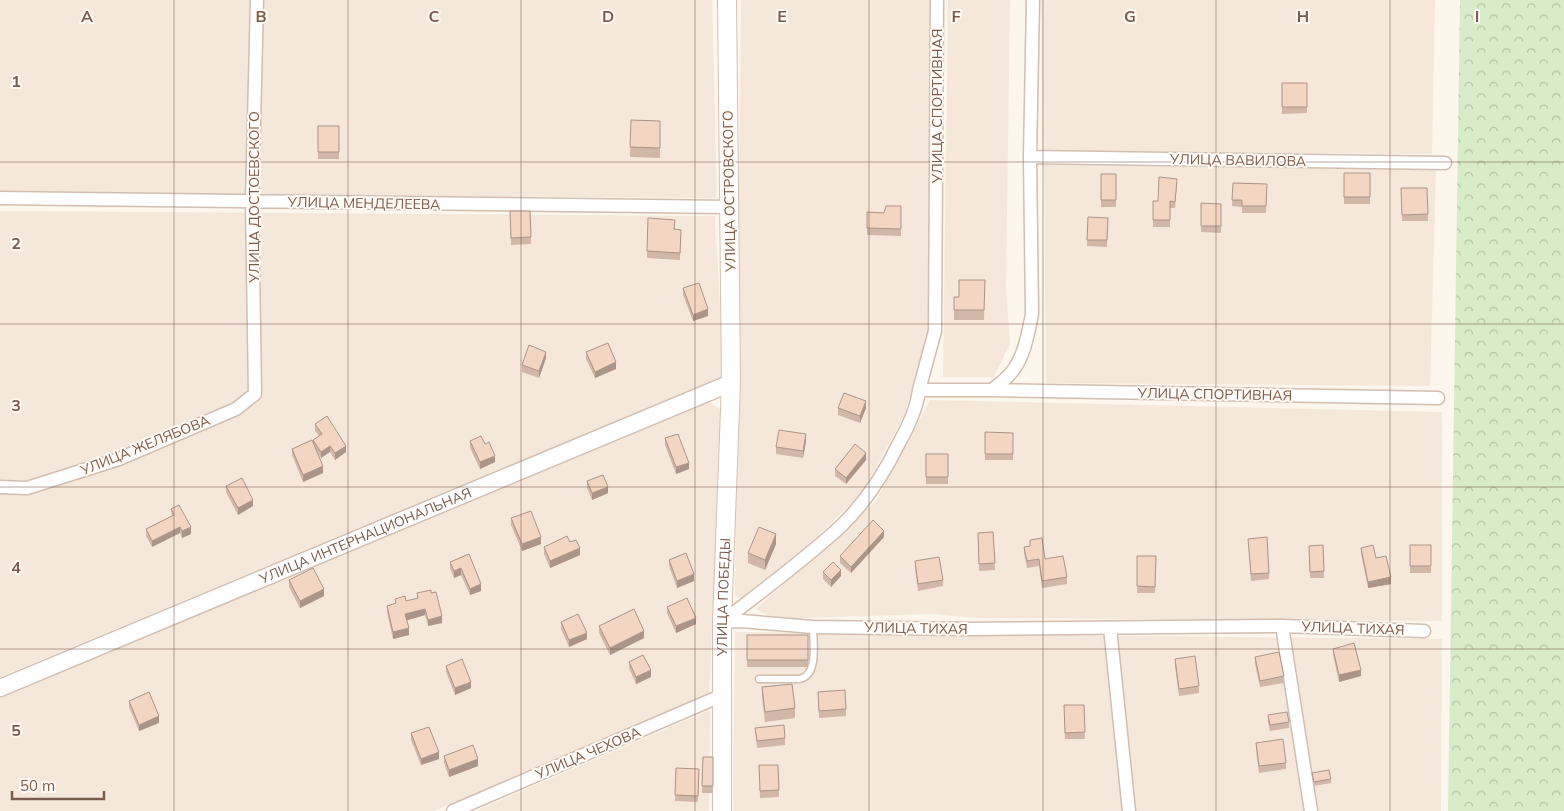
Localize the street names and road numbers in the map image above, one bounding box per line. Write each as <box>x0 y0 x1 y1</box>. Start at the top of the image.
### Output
street label: УЛИЦА СПОРТИВНАЯ <box>928 29 946 184</box>
street label: УЛИЦА ОСТРОВСКОГО <box>719 110 739 273</box>
street label: УЛИЦА ДОСТОЕВСКОГО <box>245 111 263 284</box>
street label: УЛИЦА ВАВИЛОВА <box>1169 150 1307 170</box>
street label: УЛИЦА МЕНДЕЛЕЕВА <box>286 193 441 213</box>
street label: УЛИЦА СПОРТИВНАЯ <box>1137 384 1292 404</box>
street label: УЛИЦА ЖЕЛЯБОВА <box>77 411 213 480</box>
street label: УЛИЦА ИНТЕРНАЦИОНАЛЬНАЯ <box>256 483 474 588</box>
street label: УЛИЦА ПОБЕДЫ <box>713 538 734 657</box>
street label: УЛИЦА ТИХАЯ <box>1300 617 1405 639</box>
street label: УЛИЦА ТИХАЯ <box>863 618 968 638</box>
street label: УЛИЦА ЧЕХОВА <box>532 722 644 784</box>

